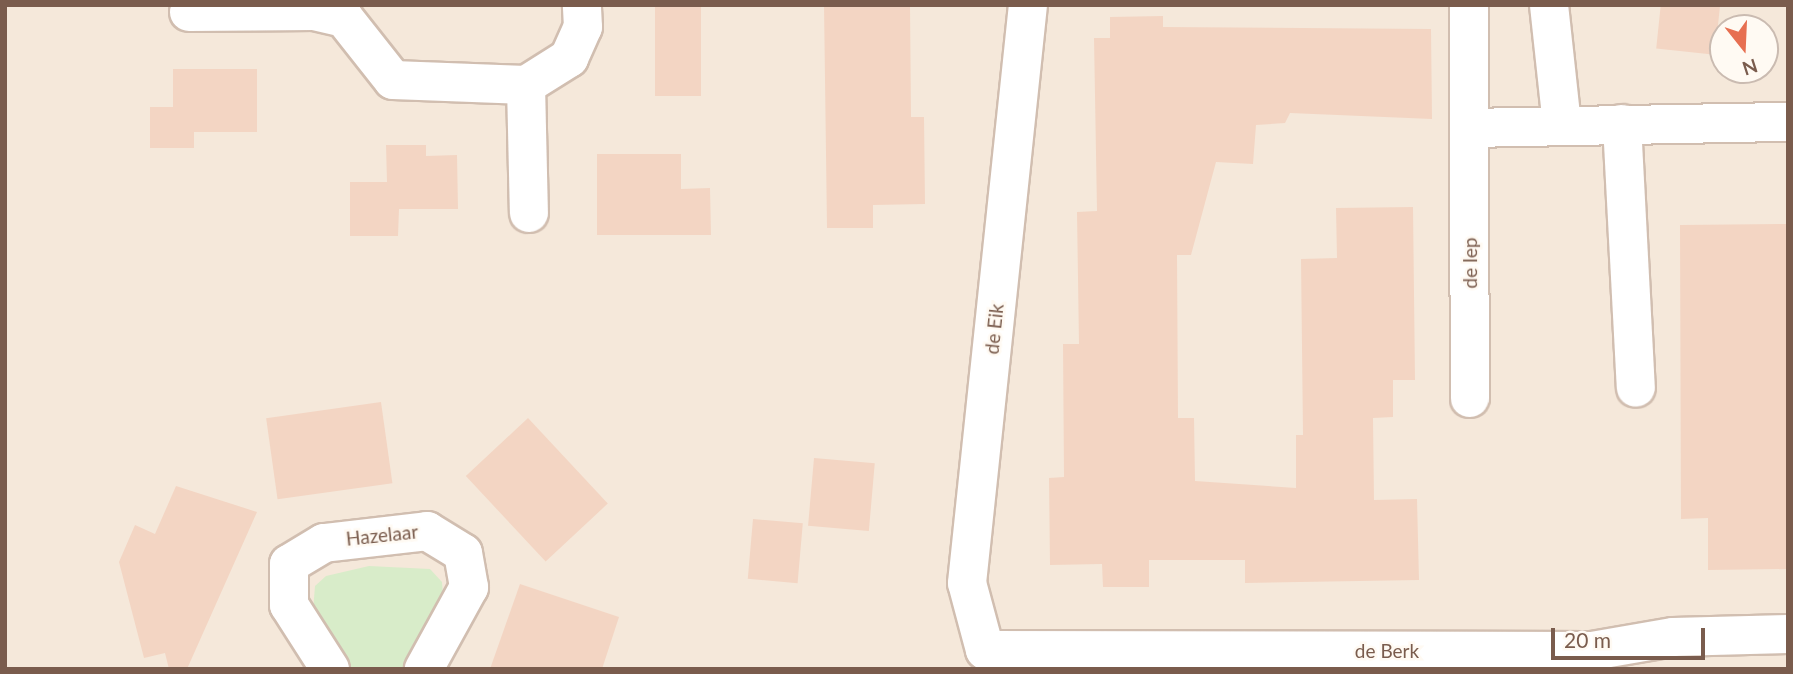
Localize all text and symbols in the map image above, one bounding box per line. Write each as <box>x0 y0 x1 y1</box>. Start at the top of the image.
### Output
north arrow <box>1709 14 1779 84</box>
text: N <box>1740 54 1761 81</box>
street label: de Iep <box>1459 237 1481 289</box>
street label: de Eik <box>980 303 1008 355</box>
street label: Hazelaar <box>345 520 419 550</box>
scale bar <box>1555 614 1709 658</box>
text: 20 m <box>1564 627 1611 652</box>
street label: de Berk <box>1355 640 1419 662</box>

